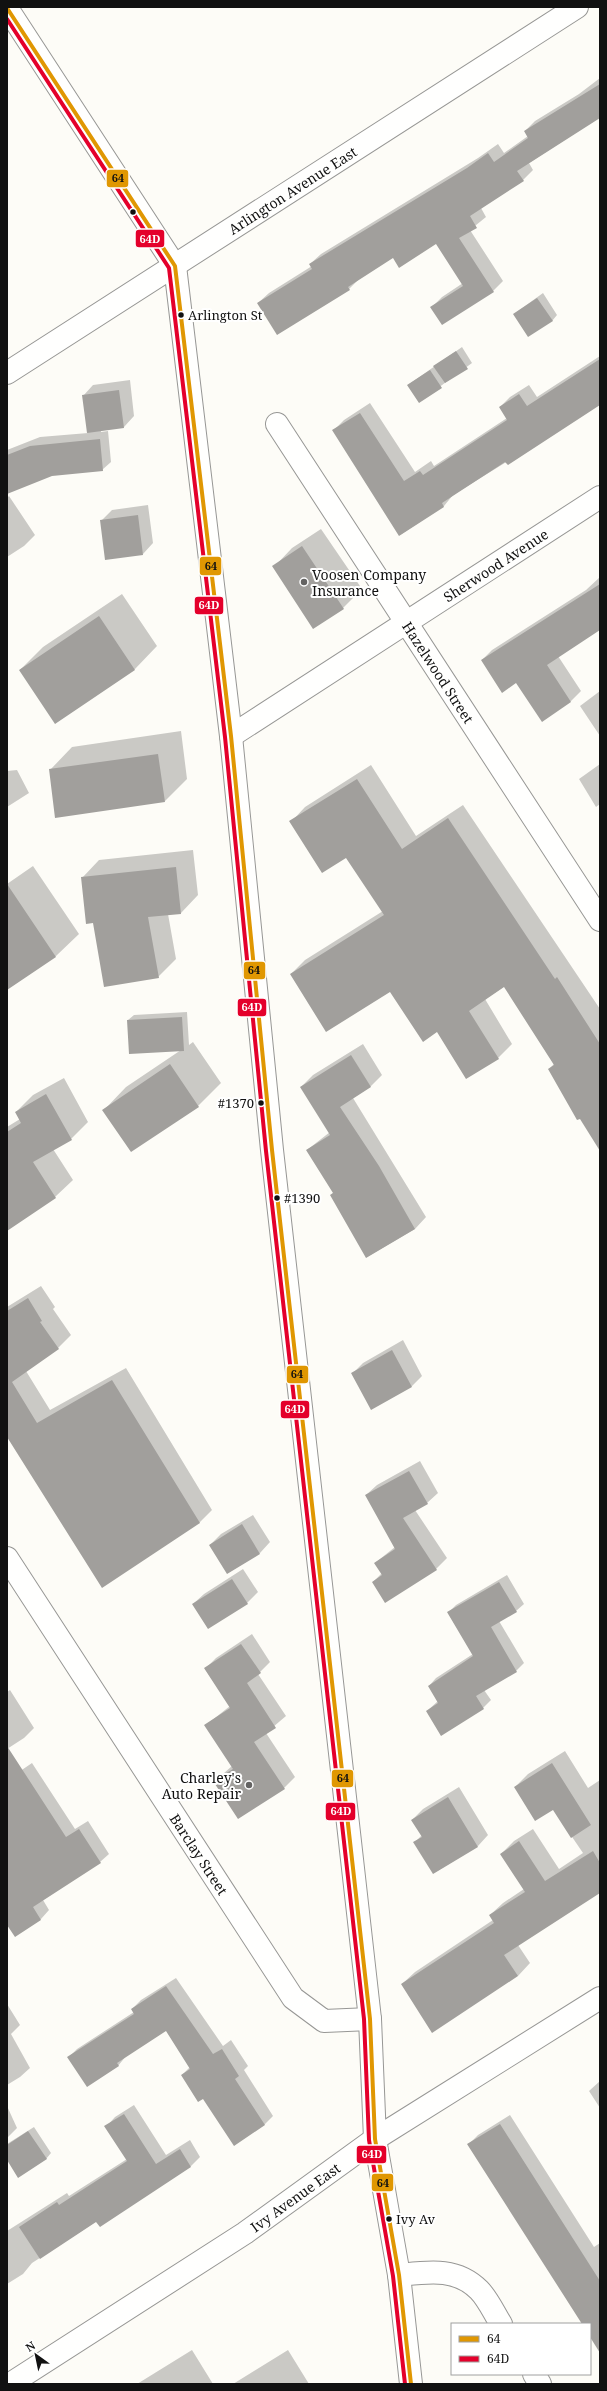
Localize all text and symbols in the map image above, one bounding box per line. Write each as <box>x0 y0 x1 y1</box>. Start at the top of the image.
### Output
street label: Arlington Avenue East <box>224 142 360 238</box>
line badge: 64 <box>106 169 129 188</box>
text: 64 <box>112 170 124 185</box>
unlabelled marker <box>128 207 138 217</box>
line badge: 64D <box>135 229 165 248</box>
text: 64D <box>140 231 160 246</box>
place label: Arlington St <box>188 306 263 324</box>
marker: Arlington St <box>176 310 186 320</box>
street label: Sherwood Avenue <box>439 524 551 606</box>
line badge: 64 <box>199 556 222 576</box>
text: 64 <box>205 558 217 573</box>
place label: Voosen Company Insurance <box>312 565 426 600</box>
marker: Voosen Company Insurance <box>299 577 309 587</box>
line badge: 64D <box>194 596 224 615</box>
text: 64D <box>199 597 219 612</box>
street label: Hazelwood Street <box>398 618 479 727</box>
line badge: 64 <box>243 961 266 980</box>
text: 64 <box>248 962 260 977</box>
line badge: 64D <box>237 998 267 1017</box>
text: 64D <box>242 999 262 1014</box>
place label: #1370 <box>218 1094 254 1112</box>
marker: #1370 <box>256 1098 266 1108</box>
place label: #1390 <box>284 1189 320 1207</box>
marker: #1390 <box>272 1193 282 1203</box>
line badge: 64 <box>286 1365 309 1384</box>
text: 64 <box>291 1366 303 1381</box>
line badge: 64D <box>280 1400 310 1419</box>
text: 64D <box>285 1401 305 1416</box>
place label: Charley's Auto Repair <box>162 1768 241 1803</box>
line badge: 64 <box>331 1769 354 1788</box>
text: 64 <box>337 1770 349 1785</box>
marker: Charley's Auto Repair <box>244 1780 254 1790</box>
line badge: 64D <box>325 1802 356 1821</box>
text: 64D <box>331 1803 351 1818</box>
street label: Barclay Street <box>166 1810 233 1898</box>
line badge: 64D <box>356 2145 387 2164</box>
text: 64D <box>362 2146 382 2161</box>
street label: Ivy Avenue East <box>246 2158 344 2236</box>
line badge: 64 <box>371 2173 394 2192</box>
text: 64 <box>377 2175 389 2190</box>
place label: Ivy Av <box>396 2210 435 2228</box>
marker: Ivy Av <box>384 2214 394 2224</box>
legend <box>451 2323 591 2375</box>
text: 64 <box>487 2330 501 2347</box>
north arrow <box>16 2335 56 2375</box>
text: N <box>23 2337 38 2355</box>
text: 64D <box>487 2350 509 2367</box>

